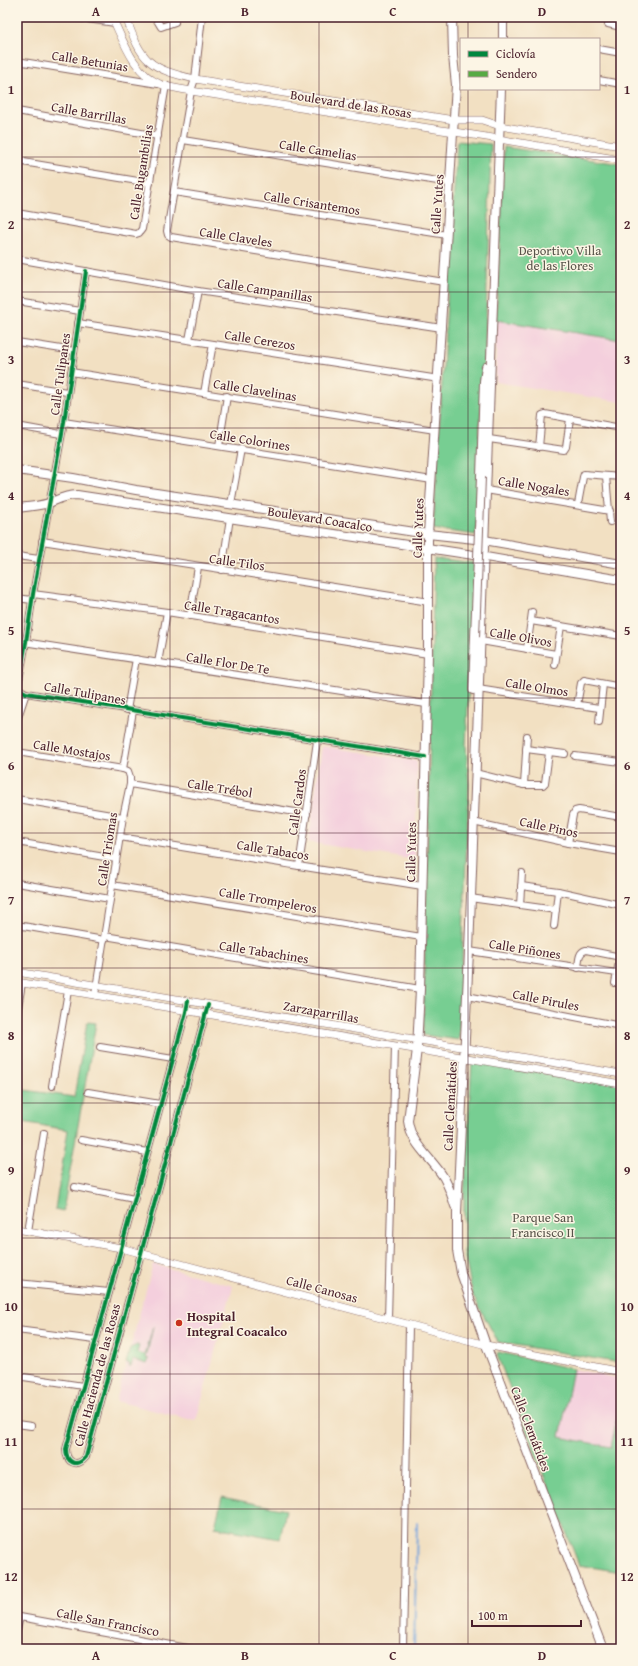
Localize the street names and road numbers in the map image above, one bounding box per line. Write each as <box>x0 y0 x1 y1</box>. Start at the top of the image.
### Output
street label: Calle Betunias <box>51 46 129 76</box>
street label: Boulevard de las Rosas <box>289 85 413 123</box>
street label: Calle Barrillas <box>50 97 128 129</box>
street label: Calle Bugambilias <box>124 123 158 221</box>
street label: Calle Camelias <box>278 135 358 165</box>
street label: Calle Yutes <box>425 173 449 235</box>
street label: Calle Crisantemos <box>262 186 362 220</box>
street label: Calle Claveles <box>198 222 274 252</box>
street label: Calle Campanillas <box>216 273 314 307</box>
street label: Calle Cerezos <box>223 325 297 355</box>
street label: Calle Tulipanes <box>45 332 75 416</box>
street label: Calle Clavelinas <box>212 374 298 406</box>
street label: Calle Colorines <box>208 424 292 456</box>
street label: Calle Nogales <box>497 471 571 501</box>
street label: Calle Yutes <box>407 498 429 558</box>
street label: Boulevard Coacalco <box>266 501 374 537</box>
street label: Calle Tilos <box>208 549 266 575</box>
street label: Calle Tragacantos <box>183 595 281 629</box>
street label: Calle Olivos <box>488 622 554 652</box>
street label: Calle Flor De Te <box>185 647 271 679</box>
street label: Calle Olmos <box>504 673 570 701</box>
street label: Calle Tulipanes <box>43 676 127 710</box>
street label: Calle Mostajos <box>32 735 112 765</box>
street label: Calle Cardos <box>283 768 311 836</box>
street label: Calle Trébol <box>186 774 254 803</box>
street label: Calle Triomas <box>92 811 122 887</box>
street label: Calle Pinos <box>518 812 580 842</box>
street label: Calle Yutes <box>401 822 421 882</box>
street label: Calle Tabacos <box>236 835 310 865</box>
street label: Calle Trompeleros <box>218 882 318 918</box>
street label: Calle Piñones <box>488 934 562 964</box>
street label: Calle Tabachines <box>218 936 310 968</box>
street label: Calle Pirules <box>511 984 581 1016</box>
street label: Zarzaparrillas <box>282 996 360 1028</box>
street label: Calle Clemátides <box>438 1061 462 1151</box>
street label: Calle Canosas <box>284 1270 360 1308</box>
street label: Calle Hacienda de las Rosas <box>69 1301 125 1449</box>
street label: Calle Clemátides <box>506 1384 556 1474</box>
street label: Calle San Francisco <box>55 1603 161 1641</box>

